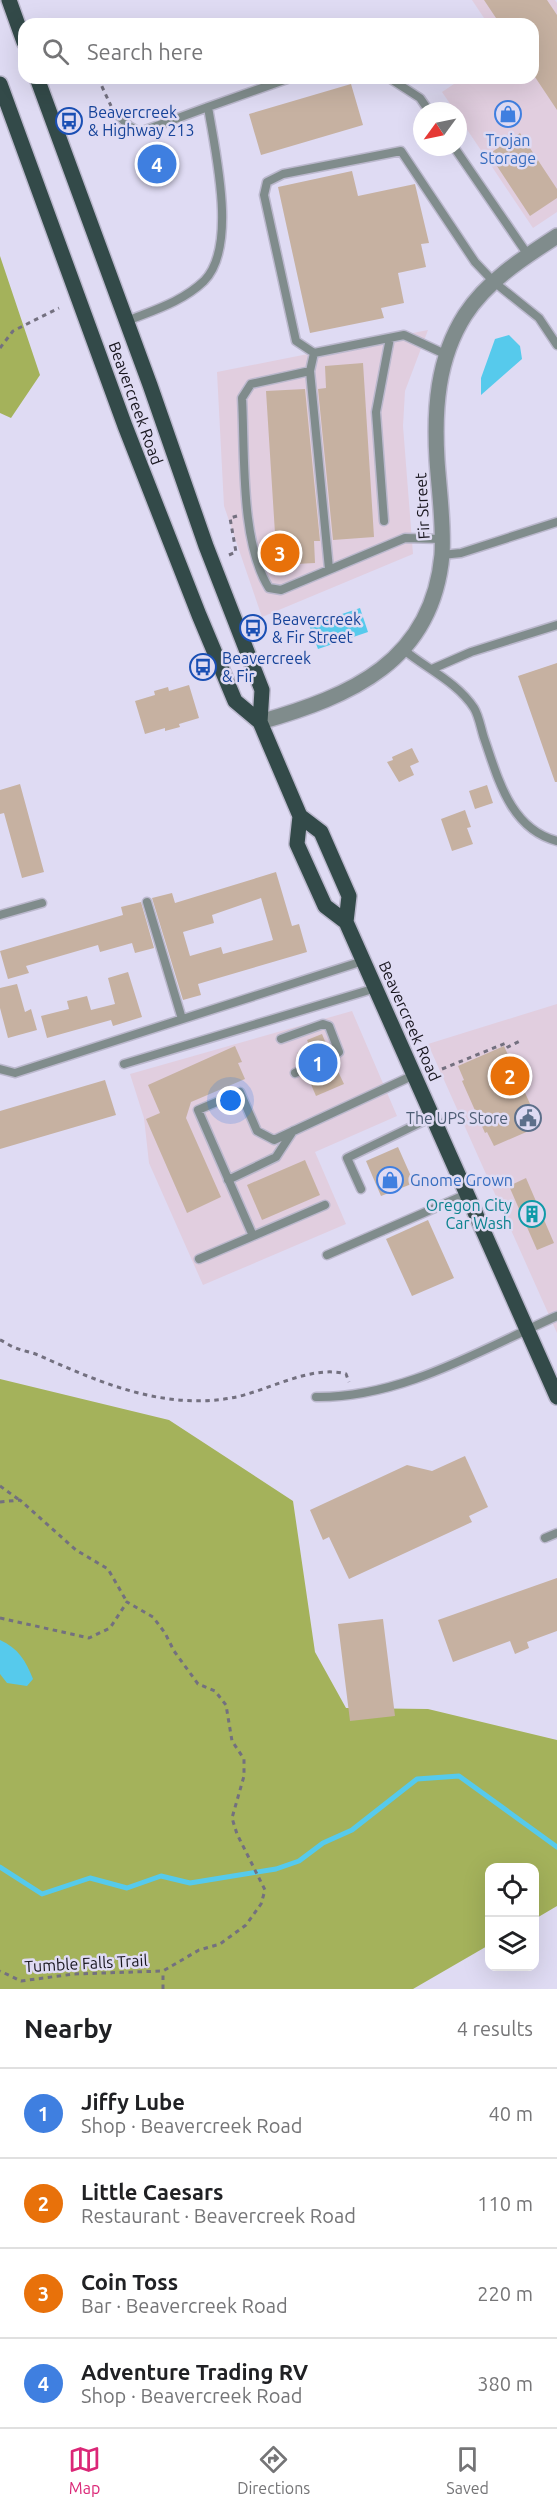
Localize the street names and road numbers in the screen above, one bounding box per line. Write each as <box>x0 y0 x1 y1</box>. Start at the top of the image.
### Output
street label: Beavercreek Road <box>105 339 167 467</box>
street label: Fir Street <box>411 472 433 540</box>
street label: Beavercreek Road <box>375 958 445 1084</box>
street label: Tumble Falls Trail <box>24 1951 148 1975</box>

